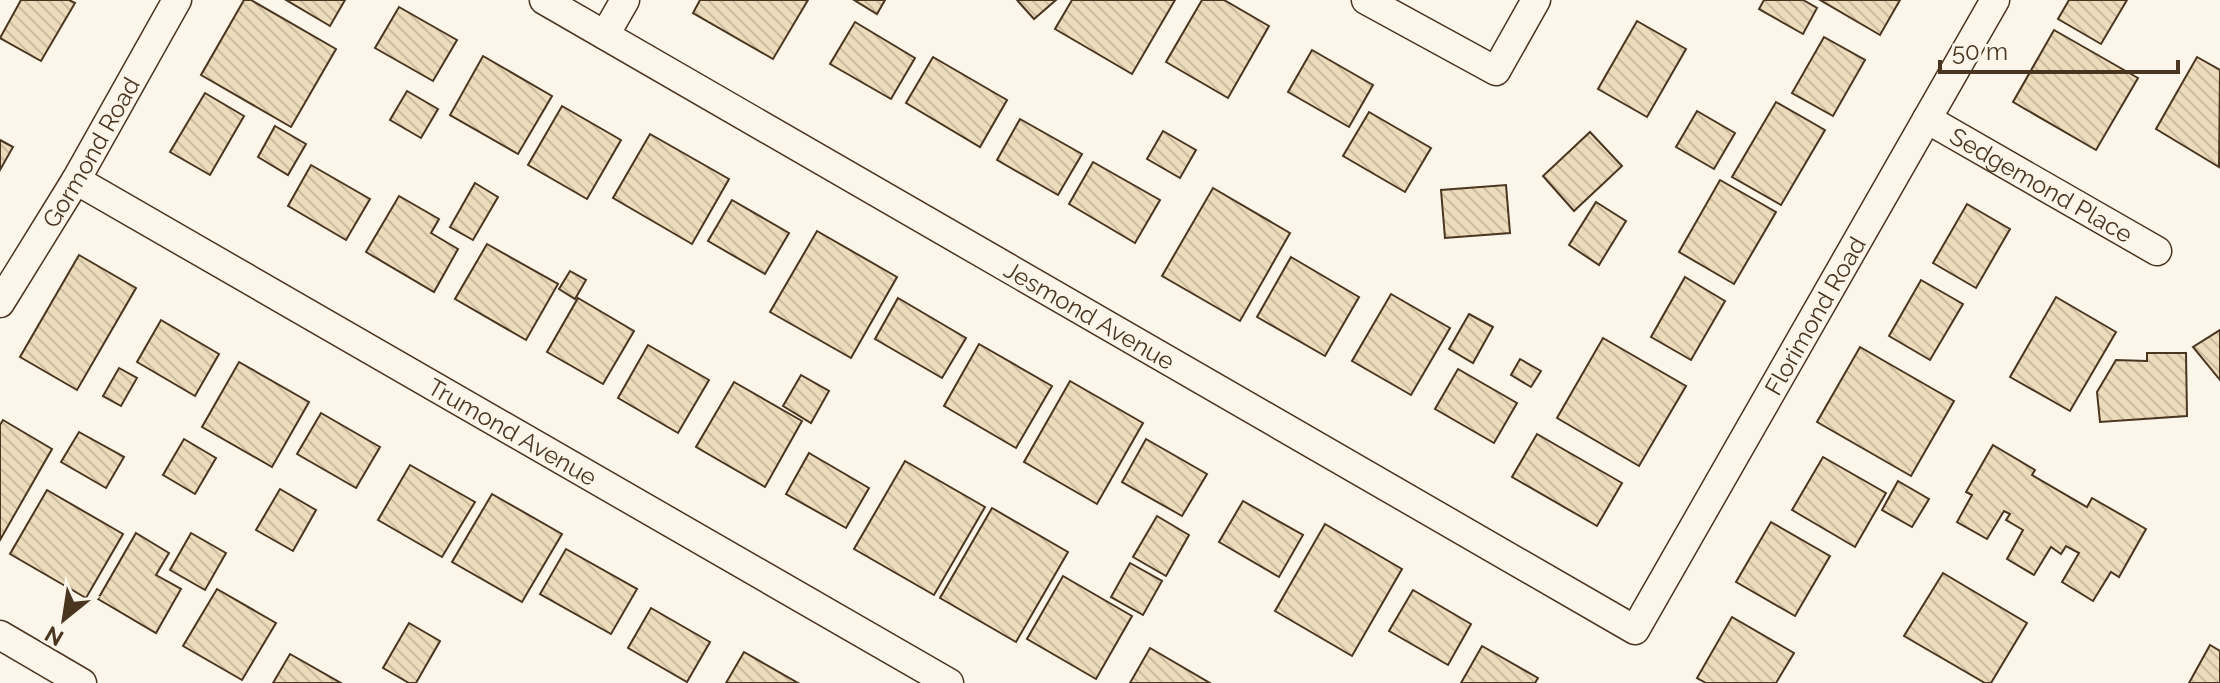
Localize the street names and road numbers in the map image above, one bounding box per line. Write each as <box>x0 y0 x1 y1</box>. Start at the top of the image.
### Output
street label: Gormond Road <box>36 72 145 233</box>
street label: Sedgemond Place <box>1945 121 2138 248</box>
street label: Florimond Road <box>1758 231 1871 400</box>
street label: Jesmond Avenue <box>999 254 1180 376</box>
street label: Trumond Avenue <box>423 372 602 492</box>

